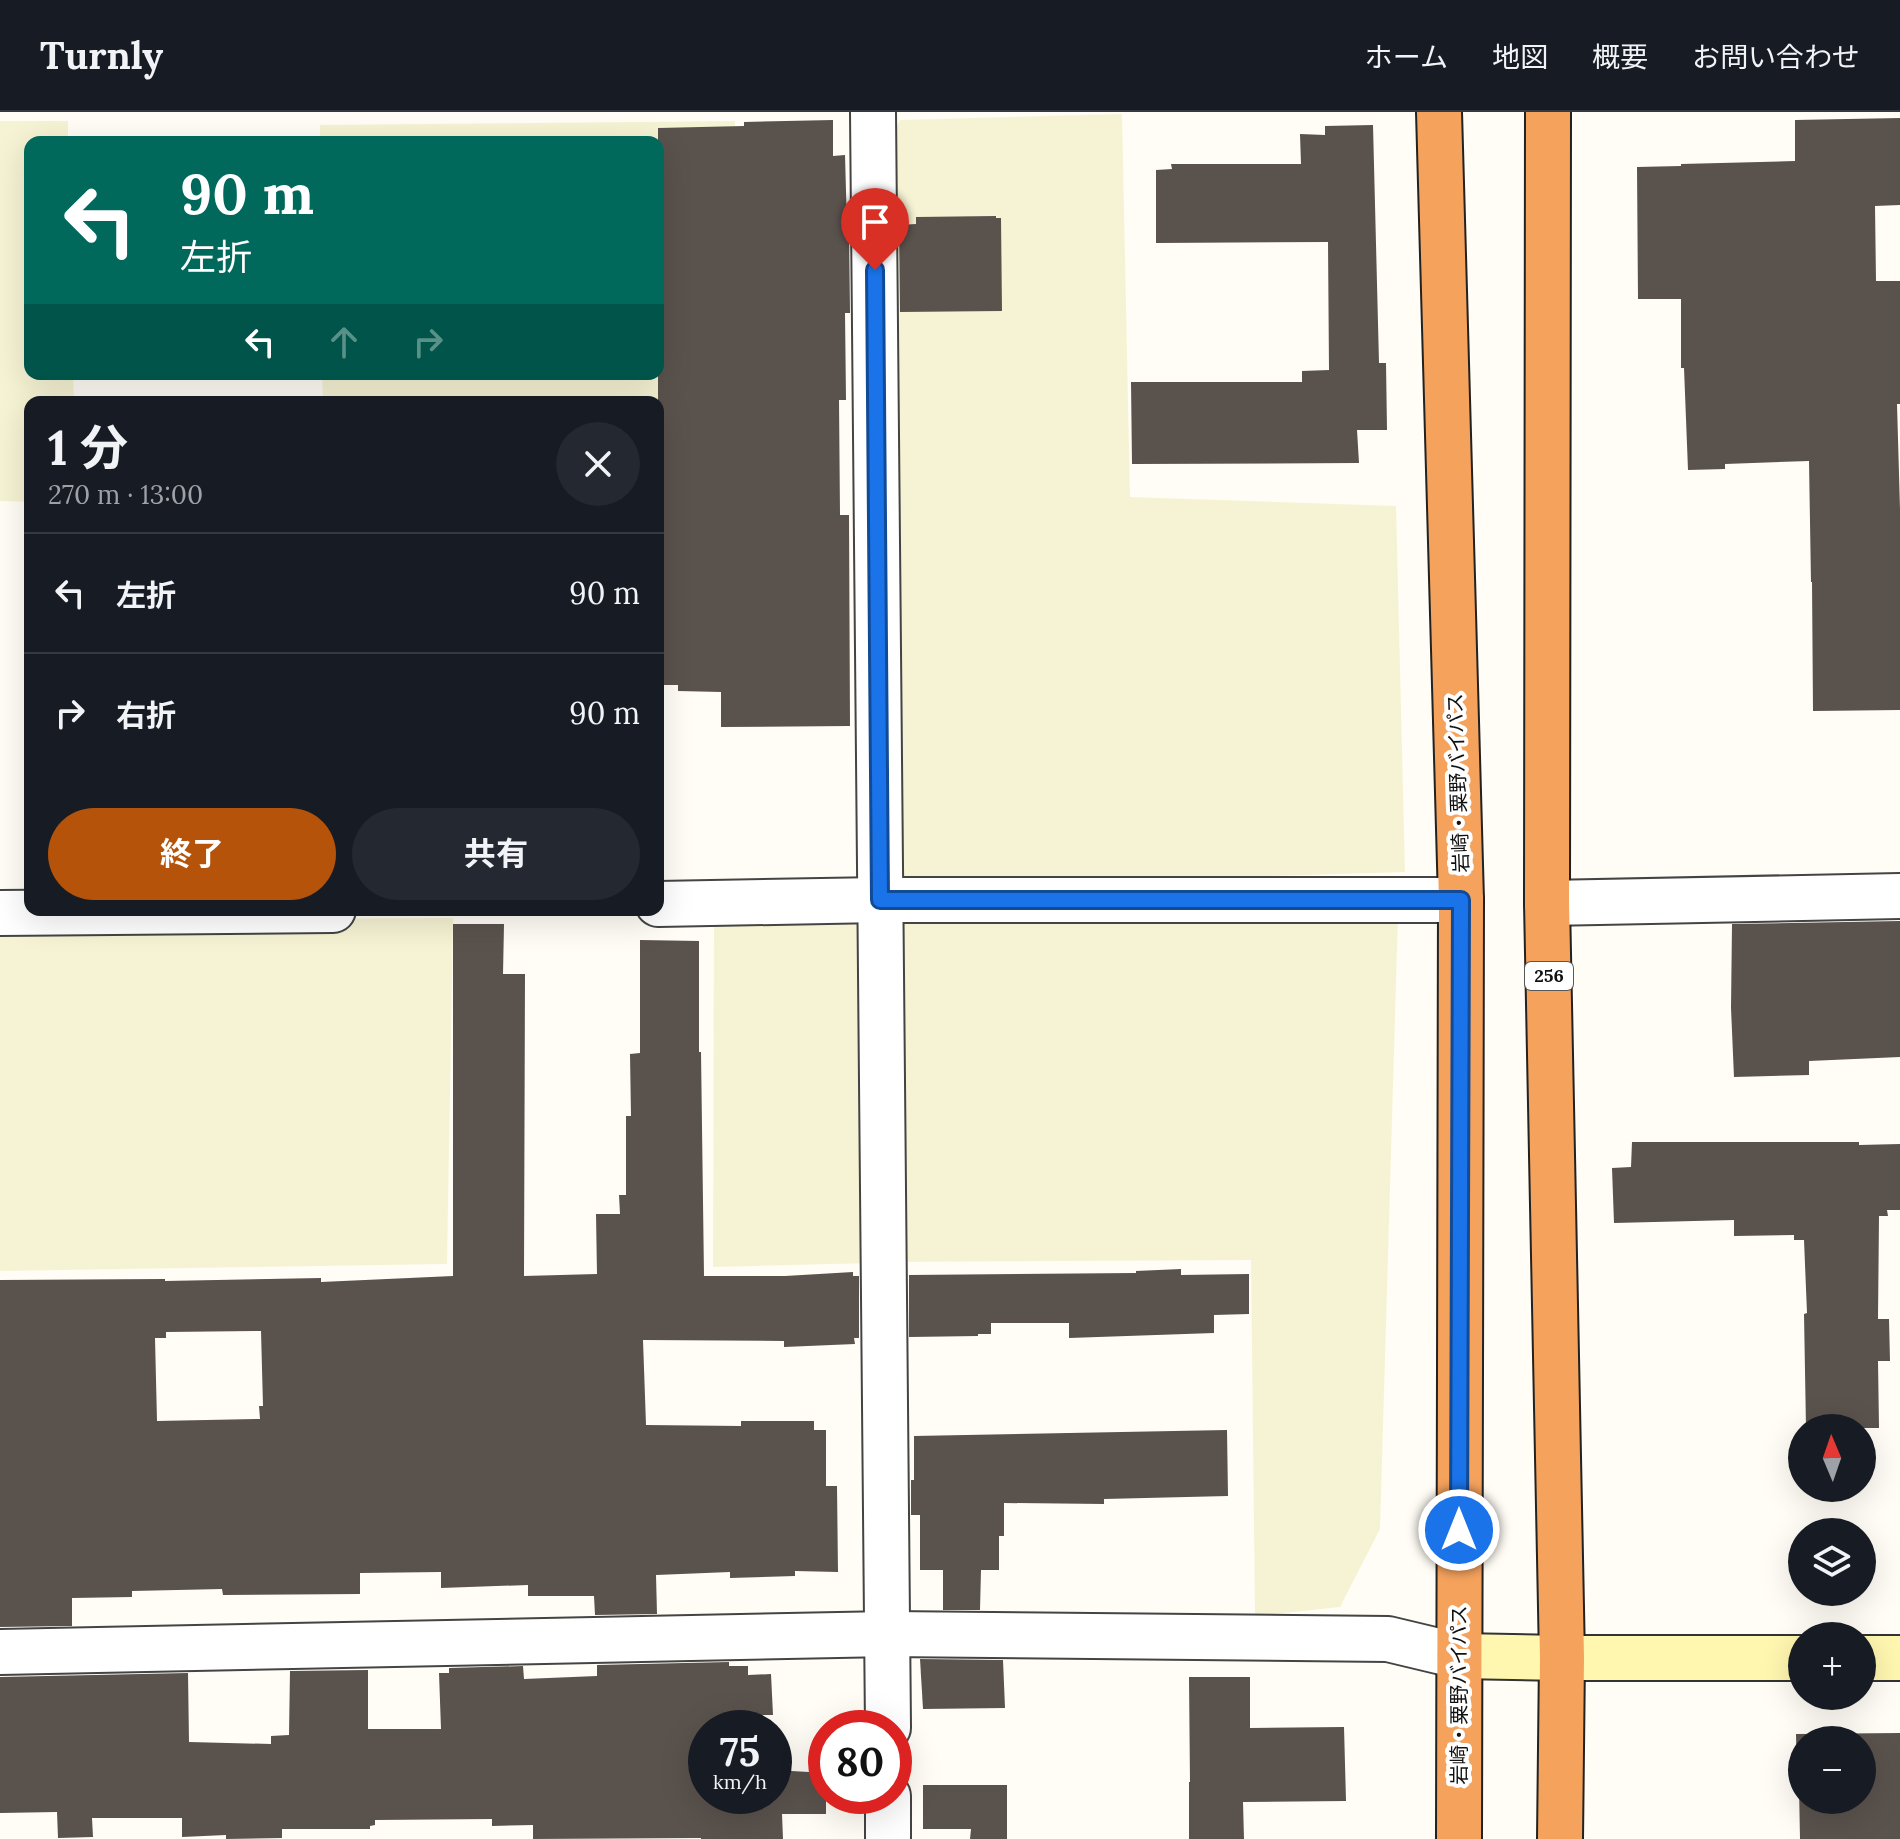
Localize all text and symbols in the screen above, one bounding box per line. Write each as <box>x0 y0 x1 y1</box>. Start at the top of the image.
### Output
text: Turnly <box>40 31 163 79</box>
text: ホーム <box>1365 39 1448 75</box>
text: 地図 <box>1492 39 1548 75</box>
text: 概要 <box>1592 39 1648 75</box>
text: お問い合わせ <box>1692 39 1860 75</box>
text: 90 m <box>180 158 314 229</box>
icon: left <box>48 168 152 272</box>
pin <box>841 188 909 270</box>
icon: arrive <box>853 200 897 244</box>
text: 左折 <box>180 234 252 280</box>
icon: left <box>238 320 282 364</box>
icon: ahead <box>322 320 366 364</box>
icon: right <box>406 320 450 364</box>
text: 1 分 <box>48 417 128 478</box>
button: close <box>556 422 640 506</box>
text: 270 m · 13:00 <box>48 478 203 511</box>
icon: left <box>48 571 92 615</box>
text: 90 m <box>569 574 640 612</box>
text: 左折 <box>116 576 176 614</box>
icon: right <box>48 691 92 735</box>
street label: 岩崎・粟野バイパス <box>1442 693 1473 873</box>
text: 90 m <box>569 694 640 732</box>
text: 右折 <box>116 696 176 734</box>
button: 終了 <box>48 808 336 900</box>
button: 共有 <box>352 808 640 900</box>
road number: 256 <box>1525 962 1573 990</box>
north arrow <box>1788 1414 1876 1502</box>
map controls <box>1788 1414 1876 1814</box>
position arrow <box>1417 1488 1501 1572</box>
button: layers <box>1788 1518 1876 1606</box>
street label: 岩崎・粟野バイパス <box>1446 1605 1471 1785</box>
button: + <box>1788 1622 1876 1710</box>
speed limit sign: 80 <box>808 1710 912 1814</box>
text: 75 <box>720 1726 760 1777</box>
button: − <box>1788 1726 1876 1814</box>
text: km/h <box>713 1769 767 1794</box>

